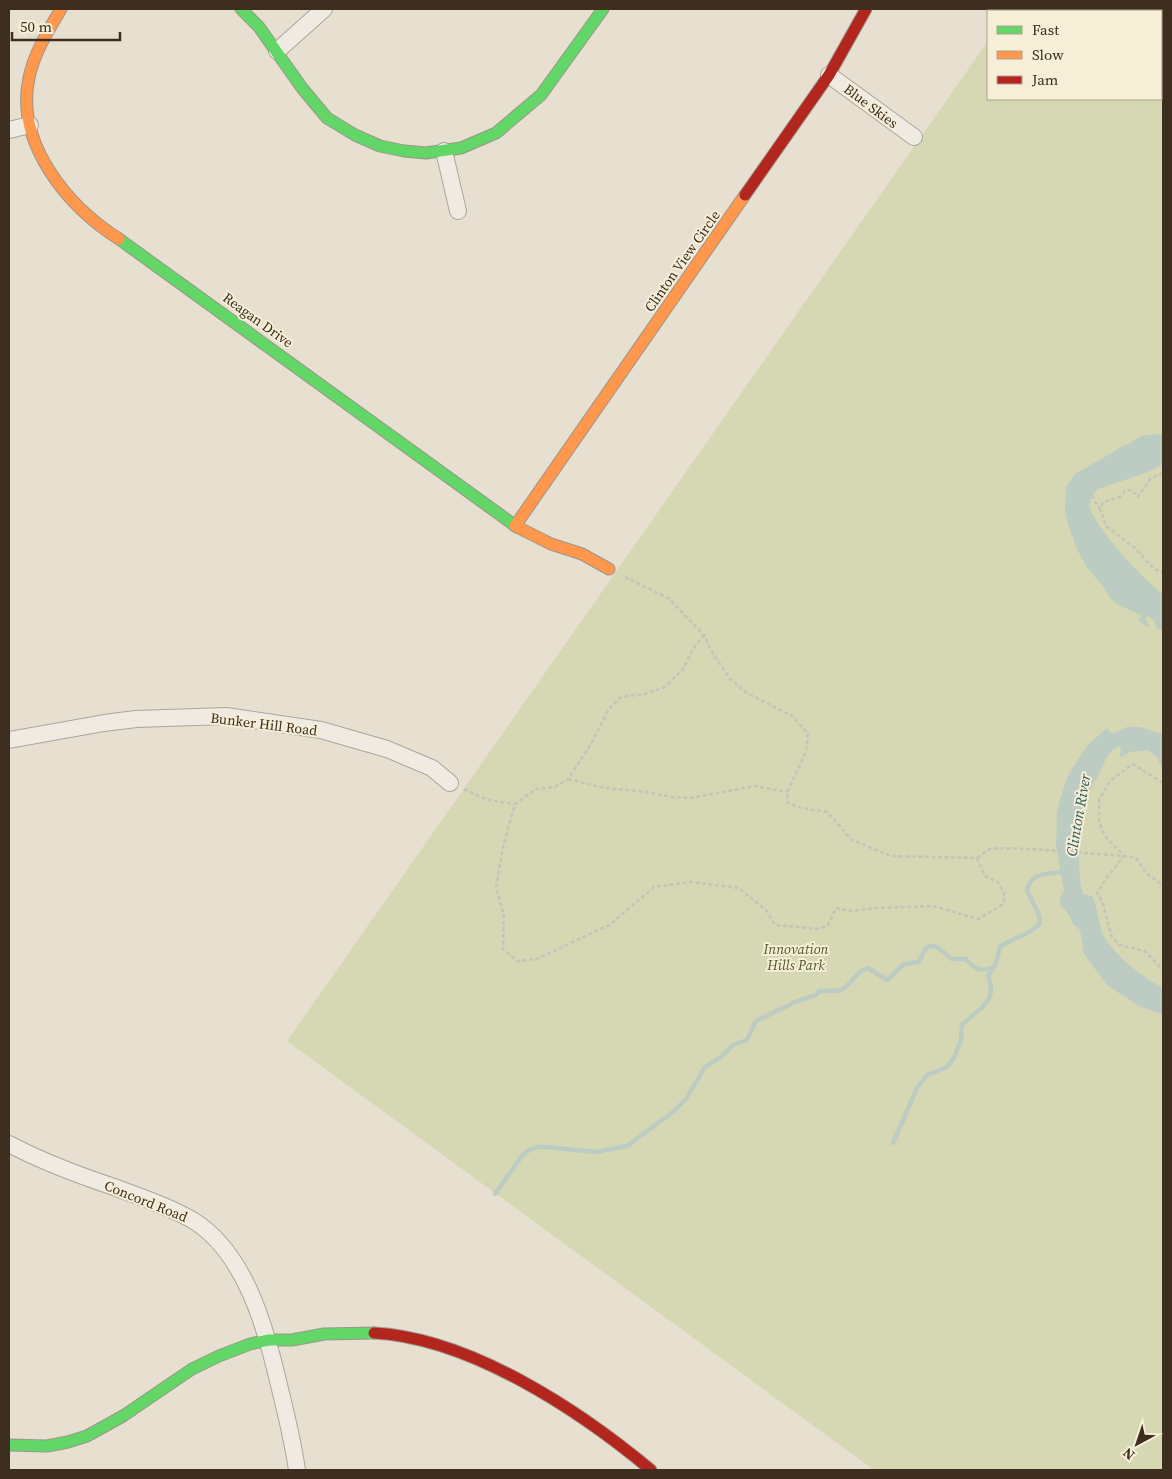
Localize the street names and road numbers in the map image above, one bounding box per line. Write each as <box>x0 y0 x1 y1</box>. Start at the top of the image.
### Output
street label: Blue Skies <box>840 79 902 133</box>
street label: Clinton View Circle <box>639 206 725 316</box>
street label: Reagan Drive <box>219 288 297 352</box>
street label: Bunker Hill Road <box>209 708 319 740</box>
street label: Concord Road <box>101 1175 191 1227</box>

